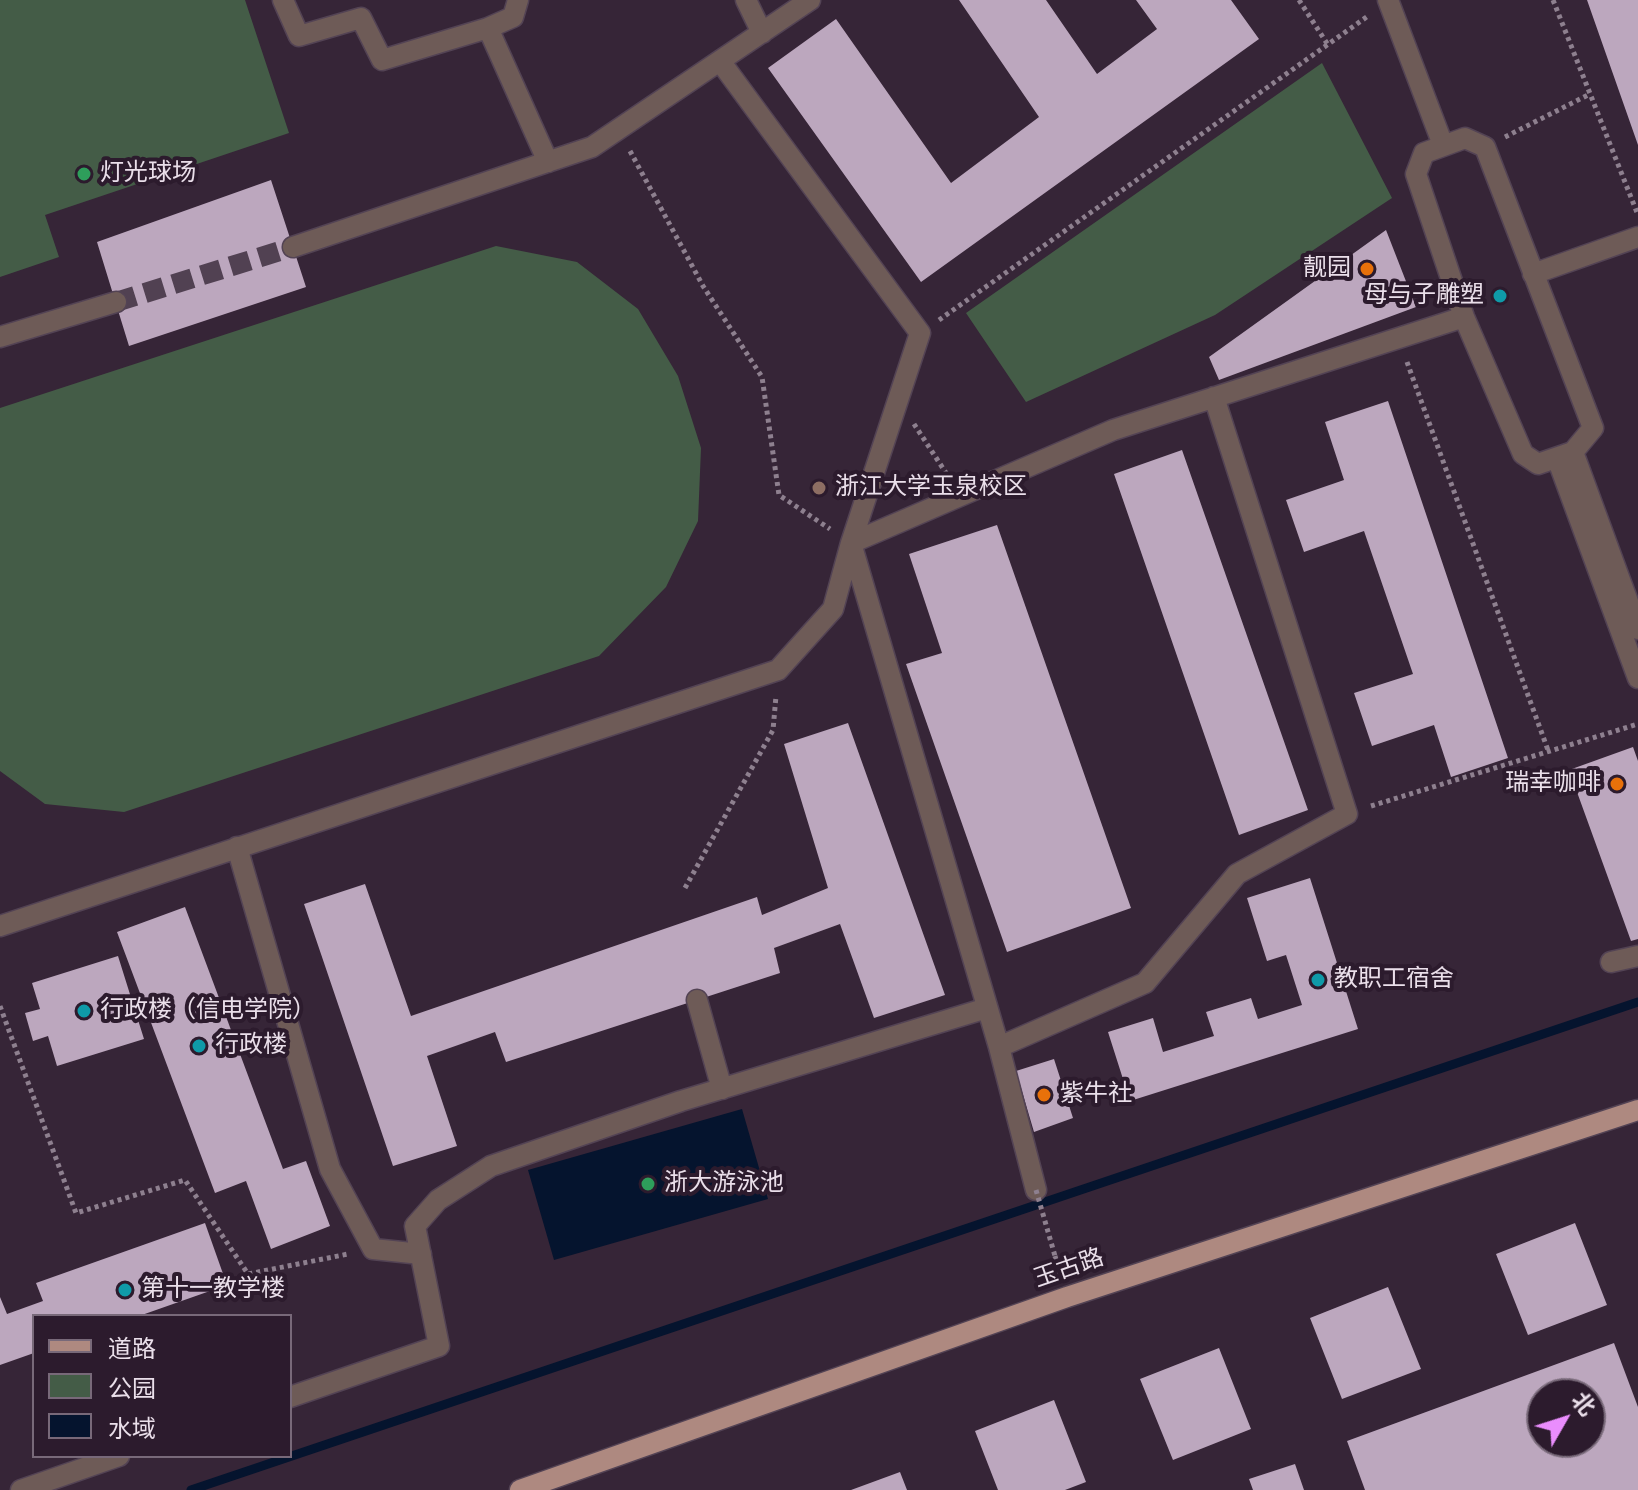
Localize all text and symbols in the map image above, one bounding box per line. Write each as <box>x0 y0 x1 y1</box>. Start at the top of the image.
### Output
place label: 灯光球场 <box>100 160 196 188</box>
marker: 灯光球场 <box>75 165 93 183</box>
place label: 靓园 <box>1303 255 1351 283</box>
marker: 靓园 <box>1358 260 1376 278</box>
place label: 母与子雕塑 <box>1364 282 1484 310</box>
marker: 母与子雕塑 <box>1491 287 1509 305</box>
place label: 浙江大学玉泉校区 <box>835 474 1027 502</box>
marker: 浙江大学玉泉校区 <box>810 479 828 497</box>
place label: 瑞幸咖啡 <box>1505 770 1601 798</box>
marker: 瑞幸咖啡 <box>1608 775 1626 793</box>
place label: 教职工宿舍 <box>1334 966 1454 994</box>
marker: 教职工宿舍 <box>1309 971 1327 989</box>
place label: 行政楼（信电学院） <box>100 997 316 1025</box>
marker: 行政楼（信电学院） <box>75 1002 93 1020</box>
place label: 行政楼 <box>215 1032 287 1060</box>
marker: 行政楼 <box>190 1037 208 1055</box>
place label: 紫牛社 <box>1060 1081 1132 1109</box>
marker: 紫牛社 <box>1035 1086 1053 1104</box>
place label: 浙大游泳池 <box>664 1170 784 1198</box>
marker: 浙大游泳池 <box>639 1175 657 1193</box>
street label: 玉古路 <box>1030 1244 1108 1294</box>
place label: 第十一教学楼 <box>141 1276 285 1304</box>
marker: 第十一教学楼 <box>116 1281 134 1299</box>
legend <box>32 1314 292 1458</box>
text: 道路 <box>108 1336 156 1362</box>
text: 公园 <box>108 1376 156 1402</box>
north arrow <box>1526 1378 1606 1458</box>
text: 北 <box>1567 1387 1600 1420</box>
text: 水域 <box>108 1416 156 1442</box>

